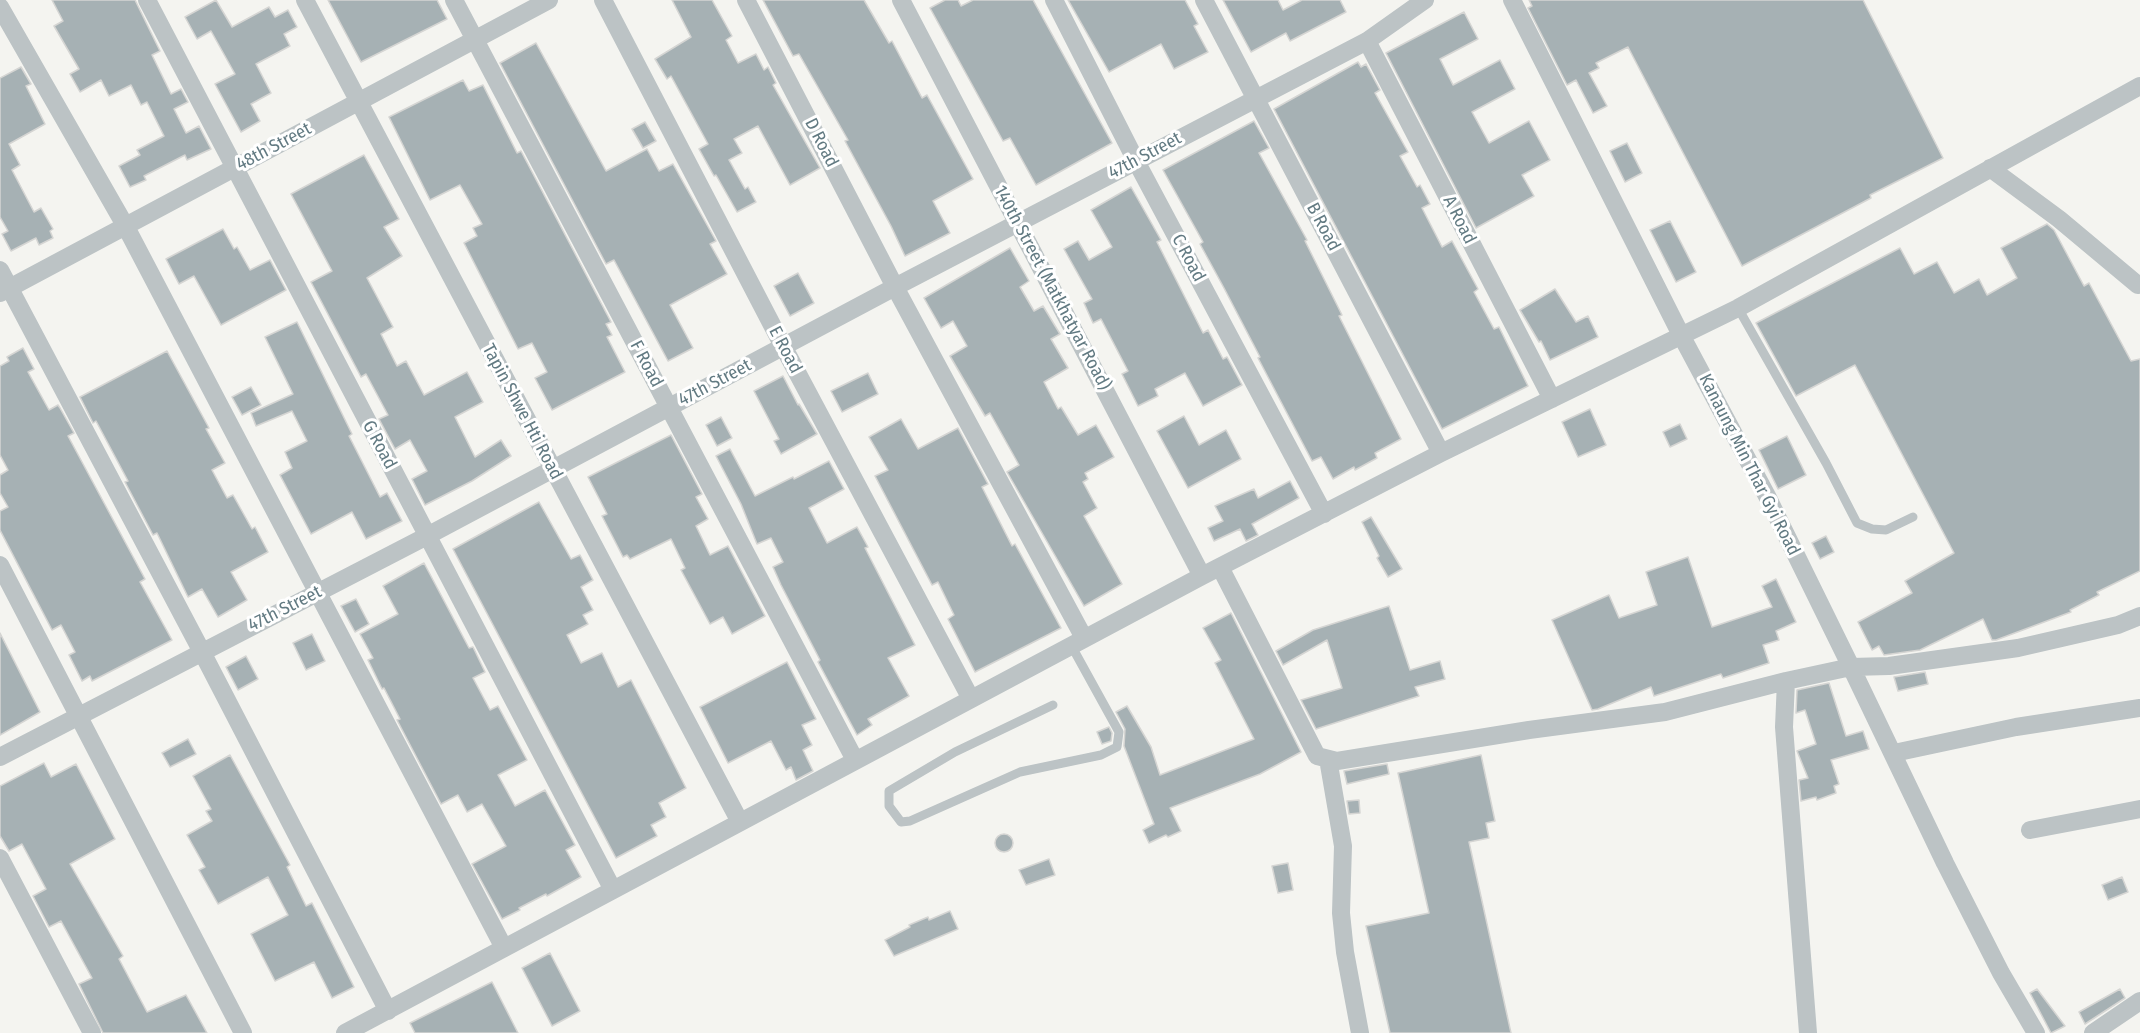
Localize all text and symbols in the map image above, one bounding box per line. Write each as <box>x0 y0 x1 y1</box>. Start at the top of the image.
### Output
street label: D Road <box>800 115 842 171</box>
street label: 48th Street <box>233 118 315 176</box>
street label: 47th Street <box>1105 128 1185 184</box>
street label: 140th Street (Matkhatyar Road) <box>989 182 1115 394</box>
street label: A Road <box>1438 192 1480 248</box>
street label: B Road <box>1301 199 1345 255</box>
street label: C Road <box>1167 231 1209 285</box>
street label: E Road <box>764 323 806 377</box>
street label: F Road <box>625 337 667 391</box>
street label: Tapin Shwe Hti Road <box>477 341 567 483</box>
street label: 47th Street <box>675 355 755 411</box>
street label: Kanaung Min Thar Gyi Road <box>1694 371 1804 559</box>
street label: G Road <box>357 417 401 473</box>
street label: 47th Street <box>245 581 325 637</box>

